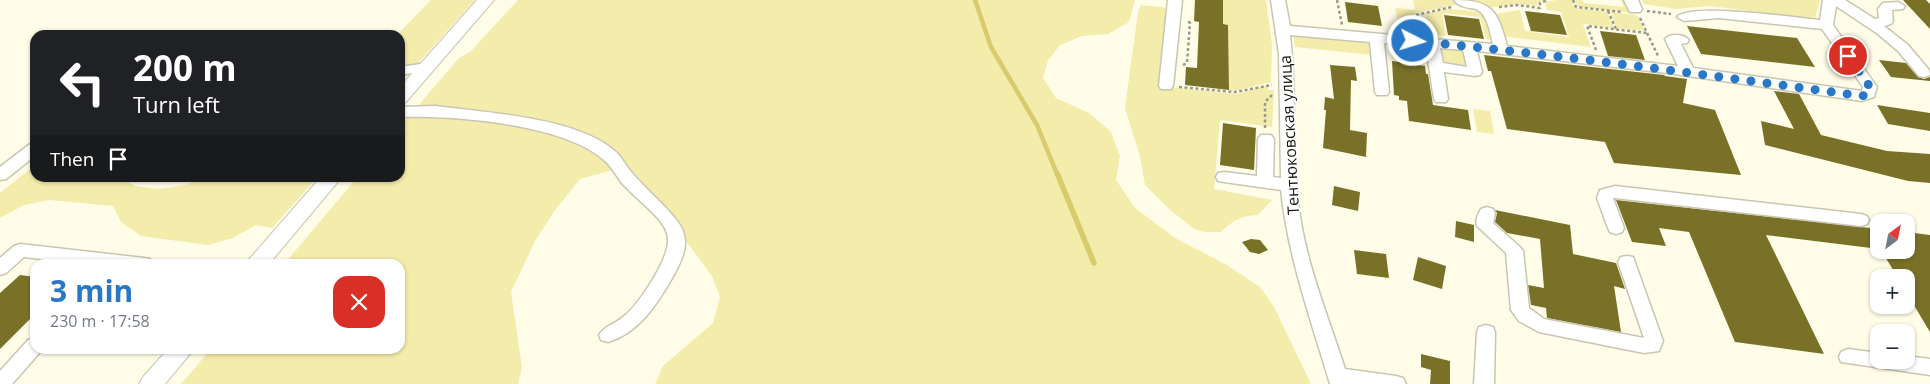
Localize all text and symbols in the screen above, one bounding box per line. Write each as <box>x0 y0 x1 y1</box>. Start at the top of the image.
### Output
position arrow <box>1386 14 1438 66</box>
pin <box>1827 35 1869 77</box>
icon: arrive <box>1834 42 1862 70</box>
text: 200 m <box>133 44 237 91</box>
icon: left <box>50 50 115 115</box>
street label: Тентюковская улица <box>1274 55 1304 215</box>
text: Turn left <box>133 89 220 119</box>
icon: arrive <box>104 145 132 173</box>
text: Then <box>50 146 94 172</box>
north arrow <box>1870 214 1915 259</box>
map controls <box>1870 214 1915 369</box>
button: + <box>1870 269 1915 314</box>
text: 3 min <box>50 270 133 311</box>
button: close <box>333 276 385 328</box>
text: 230 m · 17:58 <box>50 310 150 332</box>
button: − <box>1870 324 1915 369</box>

